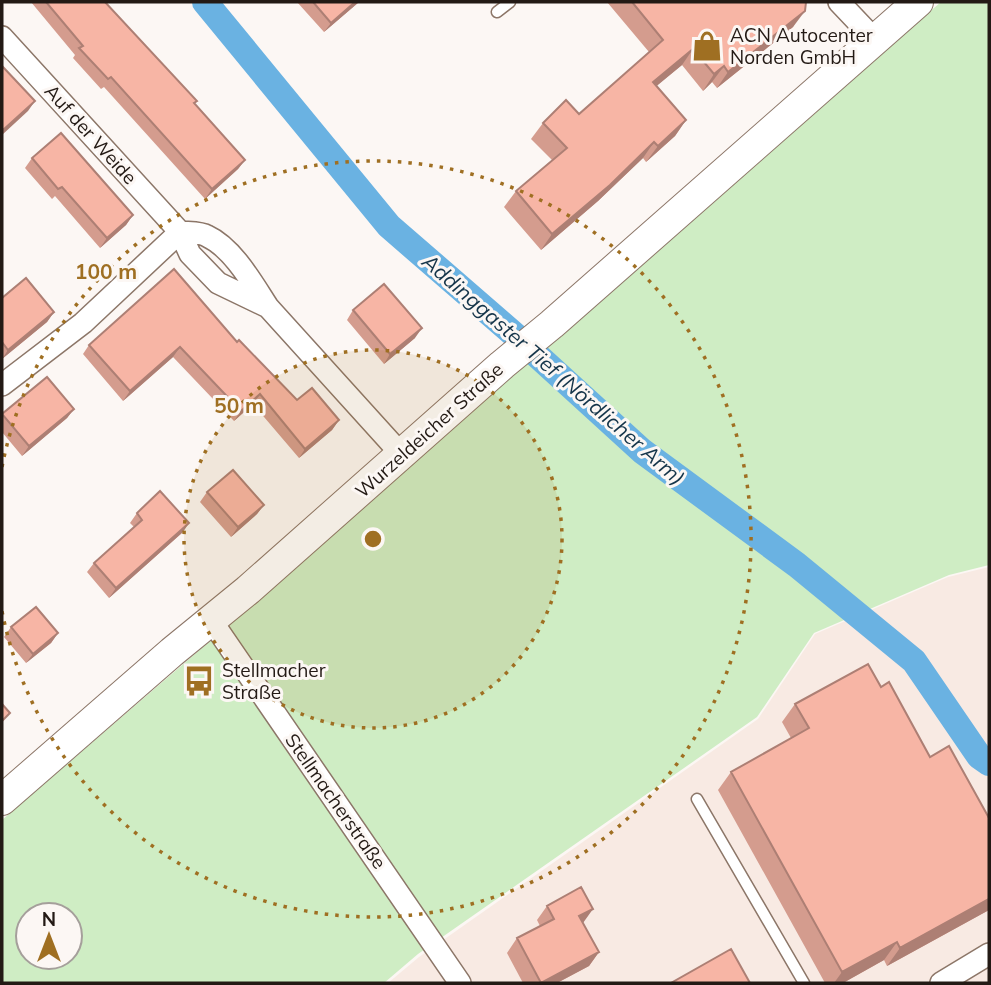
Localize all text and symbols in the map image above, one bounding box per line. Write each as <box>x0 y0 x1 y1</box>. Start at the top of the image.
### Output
place label: ACN Autocenter Norden GmbH <box>730 23 873 69</box>
shop icon: ACN Autocenter Norden GmbH <box>690 29 724 63</box>
street label: Auf der Weide <box>40 79 142 189</box>
water label: Addinggaster Tief (Nördlicher Arm) <box>417 247 691 490</box>
text: 100 m <box>75 258 137 284</box>
street label: Wurzeldeicher Straße <box>350 357 508 503</box>
text: 50 m <box>214 392 264 418</box>
centre of rings <box>361 527 385 551</box>
place label: Stellmacher Straße <box>222 658 326 704</box>
bus stop icon: Stellmacher Straße <box>182 664 216 698</box>
street label: Stellmacherstraße <box>280 729 392 873</box>
north arrow <box>14 901 84 971</box>
text: N <box>42 907 56 931</box>

